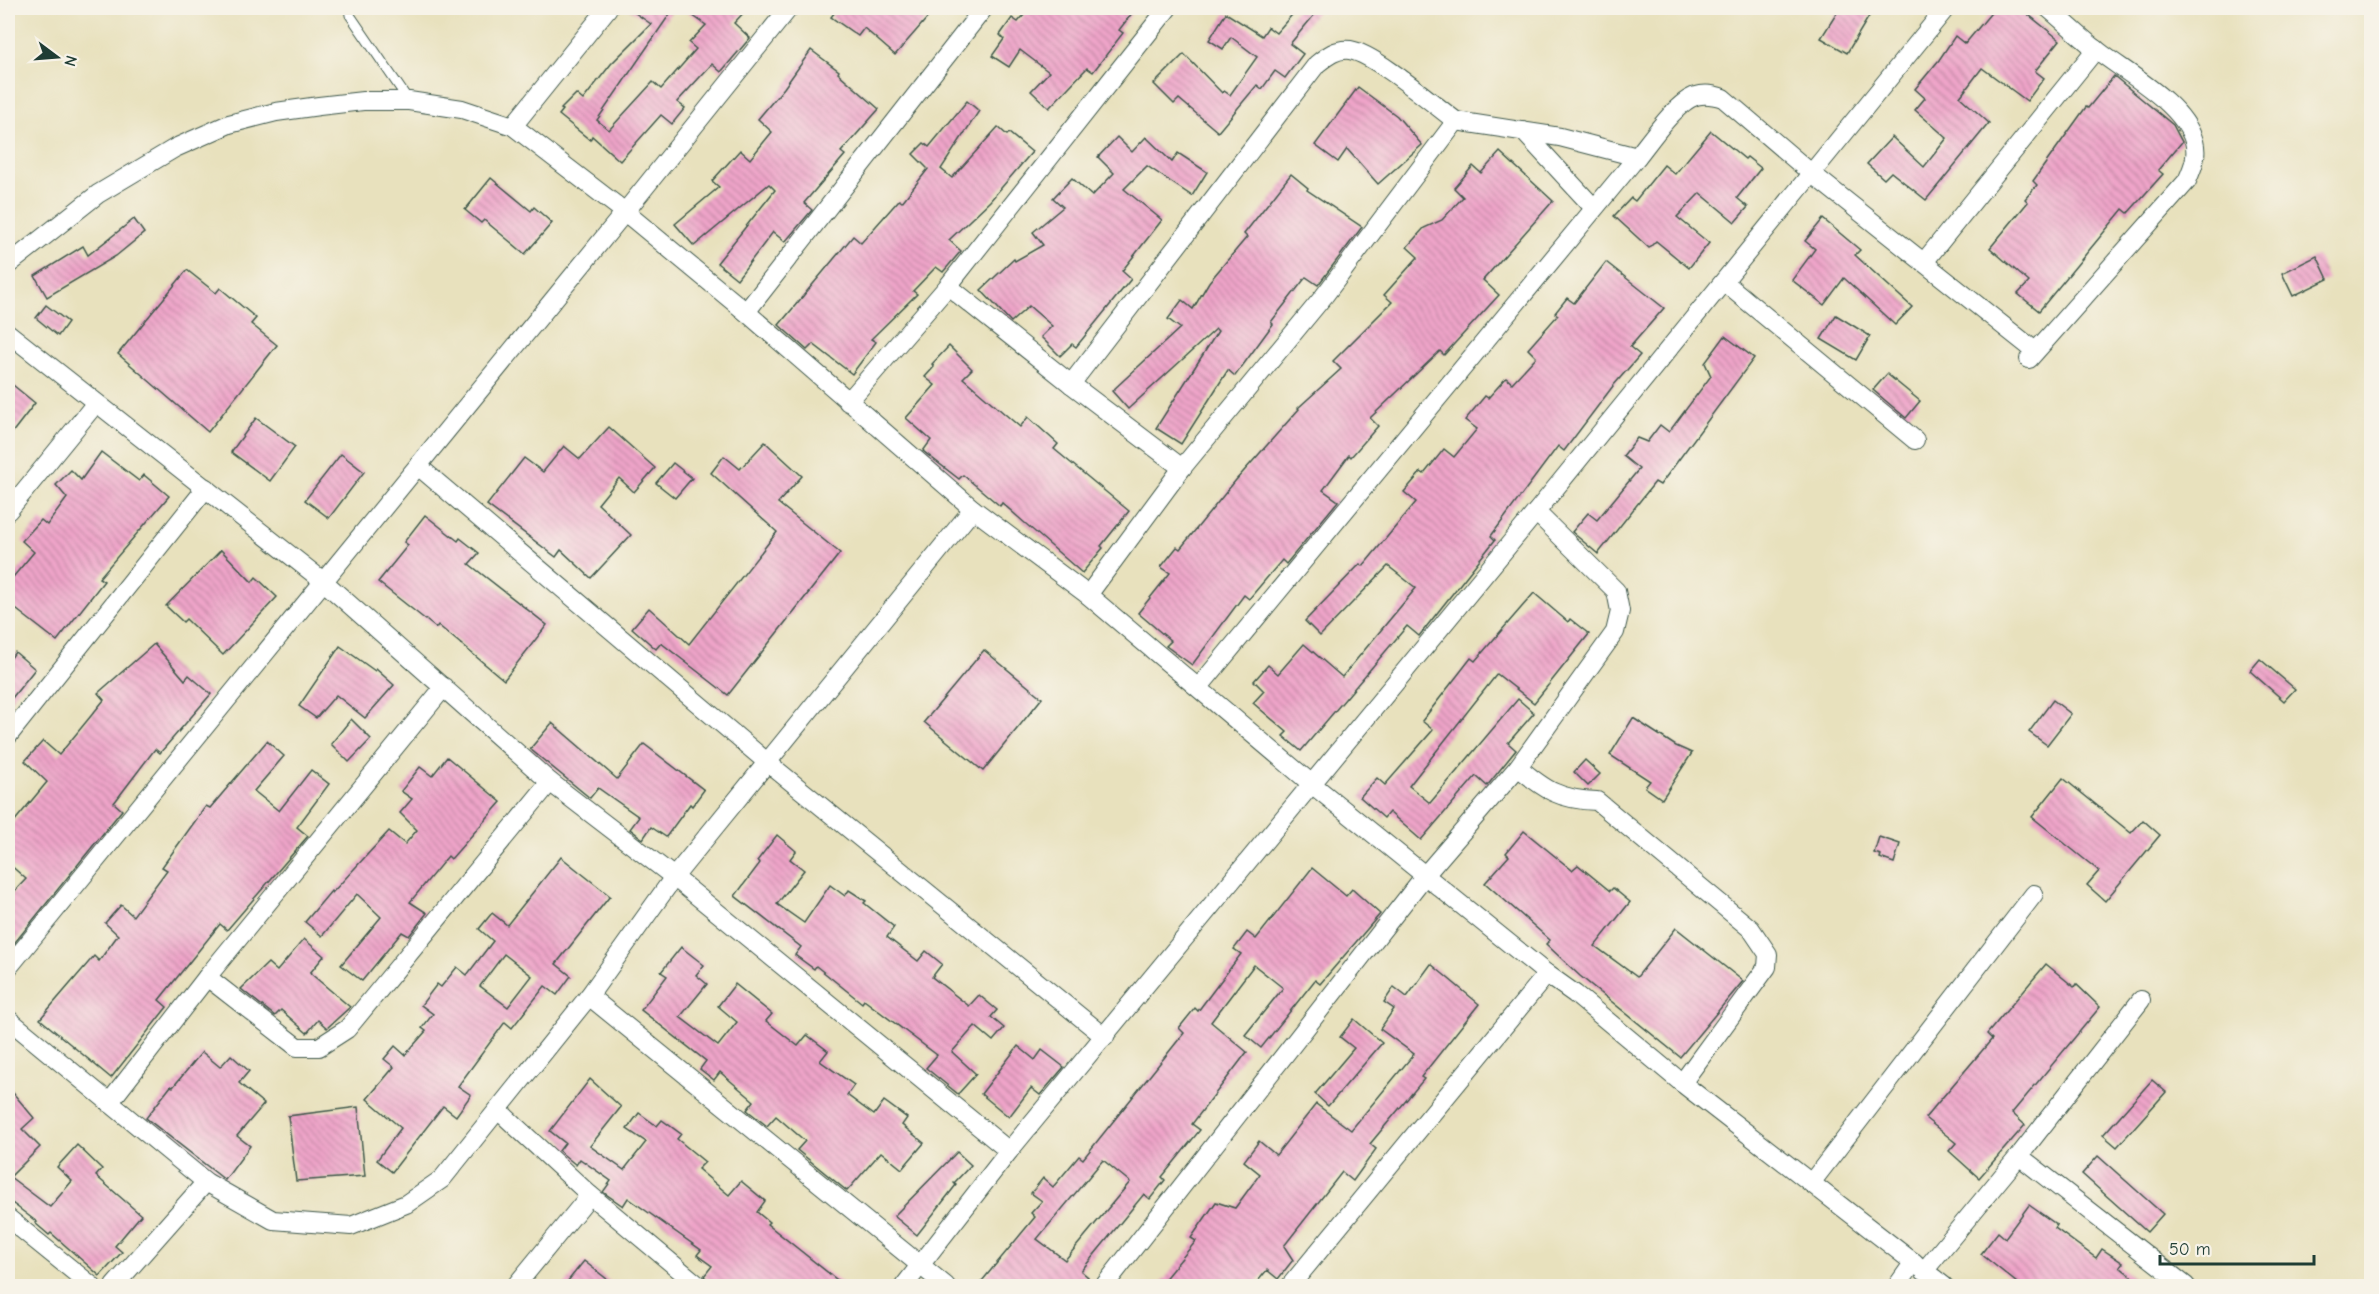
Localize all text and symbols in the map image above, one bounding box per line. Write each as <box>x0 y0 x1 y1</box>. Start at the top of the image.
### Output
north arrow <box>27 27 87 87</box>
text: N <box>60 53 81 68</box>
scale bar <box>2160 1228 2314 1266</box>
text: 50 m <box>2169 1239 2211 1260</box>

